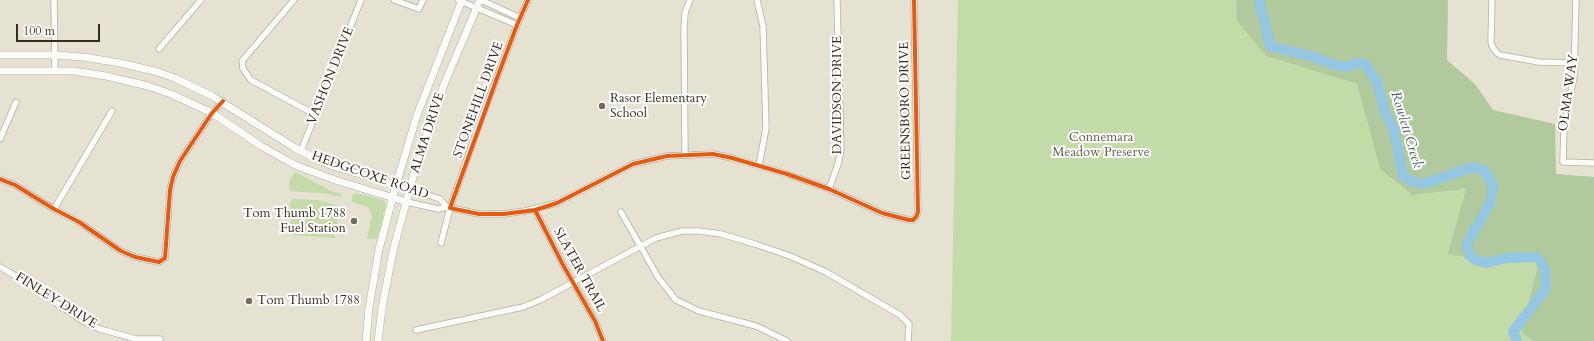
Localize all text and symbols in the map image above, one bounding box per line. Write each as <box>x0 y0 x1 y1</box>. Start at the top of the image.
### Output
scale bar <box>18 16 102 42</box>
text: 100 m <box>23 23 55 39</box>
street label: VASHON DRIVE <box>304 25 358 127</box>
street label: DAVIDSON DRIVE <box>830 36 846 154</box>
street label: STONEHILL DRIVE <box>451 40 507 160</box>
street label: GREENSBORO DRIVE <box>897 42 915 180</box>
street label: OLMA WAY <box>1556 54 1582 132</box>
water label: Rowlett Creek <box>1386 90 1426 170</box>
street label: ALMA DRIVE <box>408 91 448 175</box>
place label: Rasor Elementary School <box>610 91 707 122</box>
marker: Rasor Elementary School <box>597 101 607 111</box>
park label: Connemara Meadow Preserve <box>1052 130 1150 161</box>
street label: HEDGCOXE ROAD <box>309 149 431 203</box>
place label: Tom Thumb 1788 Fuel Station <box>243 206 346 237</box>
marker: Tom Thumb 1788 Fuel Station <box>349 216 359 226</box>
street label: SLATER TRAIL <box>549 225 609 315</box>
street label: FINLEY DRIVE <box>12 270 100 332</box>
place label: Tom Thumb 1788 <box>257 293 360 309</box>
marker: Tom Thumb 1788 <box>244 296 254 306</box>

